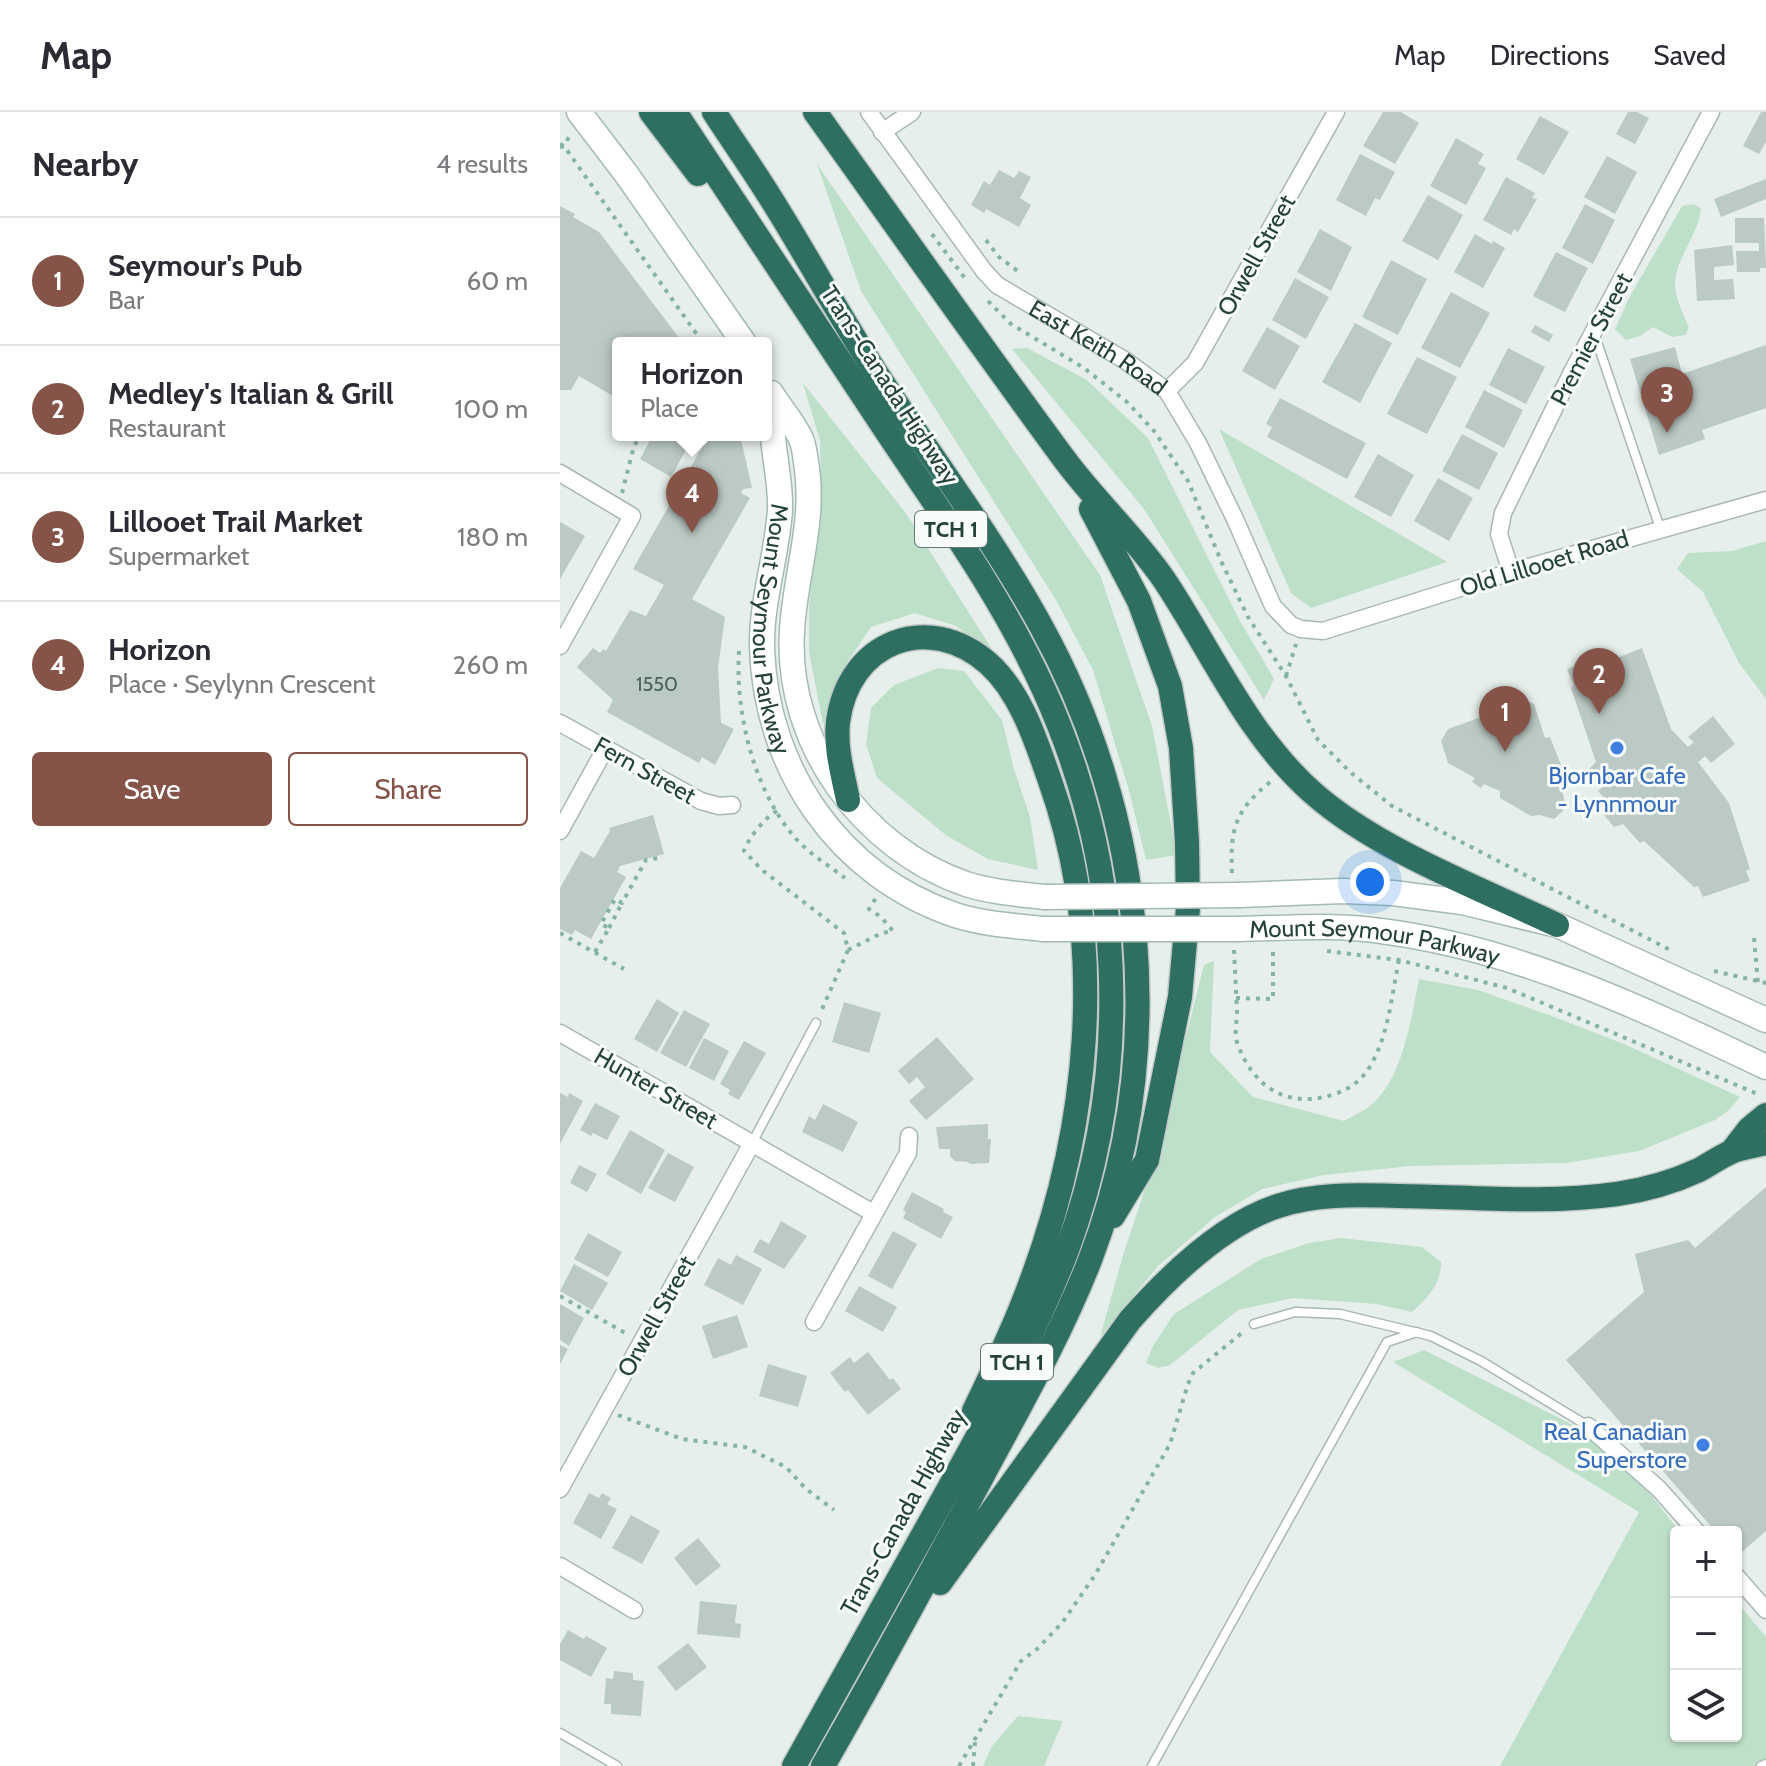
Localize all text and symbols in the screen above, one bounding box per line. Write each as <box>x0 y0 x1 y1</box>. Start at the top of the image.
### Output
text: Map <box>40 32 112 79</box>
text: Map <box>1394 38 1446 72</box>
text: Directions <box>1490 38 1609 72</box>
text: Saved <box>1653 38 1726 72</box>
text: Nearby <box>32 143 139 185</box>
text: 4 results <box>436 148 528 180</box>
street label: Orwell Street <box>1211 189 1301 321</box>
text: Seymour's Pub <box>108 247 302 284</box>
text: 1 <box>53 265 63 297</box>
text: 60 m <box>466 265 528 297</box>
street label: Premier Street <box>1544 268 1638 410</box>
street label: Trans-Canada Highway <box>815 280 965 490</box>
text: Bar <box>108 284 144 316</box>
street label: East Keith Road <box>1024 293 1173 401</box>
popup <box>612 337 772 441</box>
text: Horizon <box>640 355 744 392</box>
pin: 3 <box>1641 367 1693 433</box>
text: Medley's Italian & Grill <box>108 375 394 412</box>
text: Place <box>640 392 699 424</box>
text: 2 <box>51 393 65 425</box>
text: 100 m <box>455 393 528 425</box>
text: Restaurant <box>108 412 226 444</box>
pin: 4 <box>666 467 718 533</box>
text: Lillooet Trail Market <box>108 503 363 540</box>
street label: Mount Seymour Parkway <box>747 503 798 758</box>
road number: TCH 1 <box>915 511 987 547</box>
text: 3 <box>51 521 65 553</box>
text: 180 m <box>457 521 528 553</box>
street label: Old Lillooet Road <box>1456 524 1632 602</box>
text: Supermarket <box>108 540 249 572</box>
text: Horizon <box>108 631 211 668</box>
pin: 2 <box>1573 648 1625 714</box>
text: 4 <box>50 649 66 681</box>
text: 260 m <box>453 649 528 681</box>
text: Place · Seylynn Crescent <box>108 668 376 700</box>
house number: 1550 <box>636 672 678 696</box>
pin: 1 <box>1479 686 1531 752</box>
street label: Fern Street <box>589 730 701 810</box>
marker: Bjornbar Cafe - Lynnmour <box>1608 739 1626 757</box>
button: Save <box>32 752 272 826</box>
button: Share <box>288 752 528 826</box>
place label: Bjornbar Cafe - Lynnmour <box>1548 761 1686 818</box>
your location <box>1350 862 1390 902</box>
street label: Mount Seymour Parkway <box>1249 912 1504 971</box>
street label: Hunter Street <box>589 1041 723 1135</box>
street label: Orwell Street <box>611 1250 701 1382</box>
road number: TCH 1 <box>981 1344 1053 1380</box>
street label: Trans-Canada Highway <box>834 1404 972 1620</box>
place label: Real Canadian Superstore <box>1544 1417 1687 1474</box>
marker: Real Canadian Superstore <box>1694 1436 1712 1454</box>
map controls <box>1670 1526 1742 1742</box>
button: + <box>1670 1526 1742 1598</box>
button: − <box>1670 1598 1742 1670</box>
button: layers <box>1670 1670 1742 1742</box>

